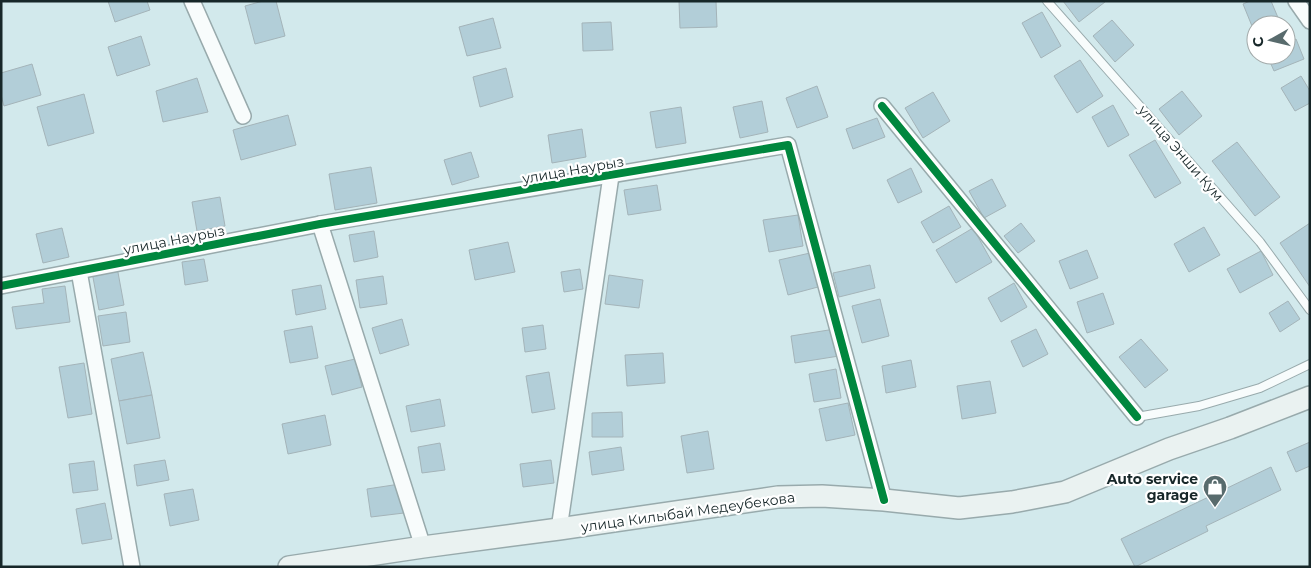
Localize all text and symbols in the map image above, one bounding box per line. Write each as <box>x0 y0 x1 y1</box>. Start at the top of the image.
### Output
north arrow <box>1246 15 1296 65</box>
text: С <box>1249 36 1268 48</box>
street label: улица Энши Кум <box>1134 101 1228 205</box>
street label: улица Наурыз <box>520 152 625 188</box>
street label: улица Наурыз <box>121 221 226 259</box>
place label: Auto service garage <box>1106 470 1198 504</box>
shop icon: Auto service garage <box>1202 474 1228 508</box>
street label: улица Килыбай Медеубекова <box>579 488 796 536</box>

